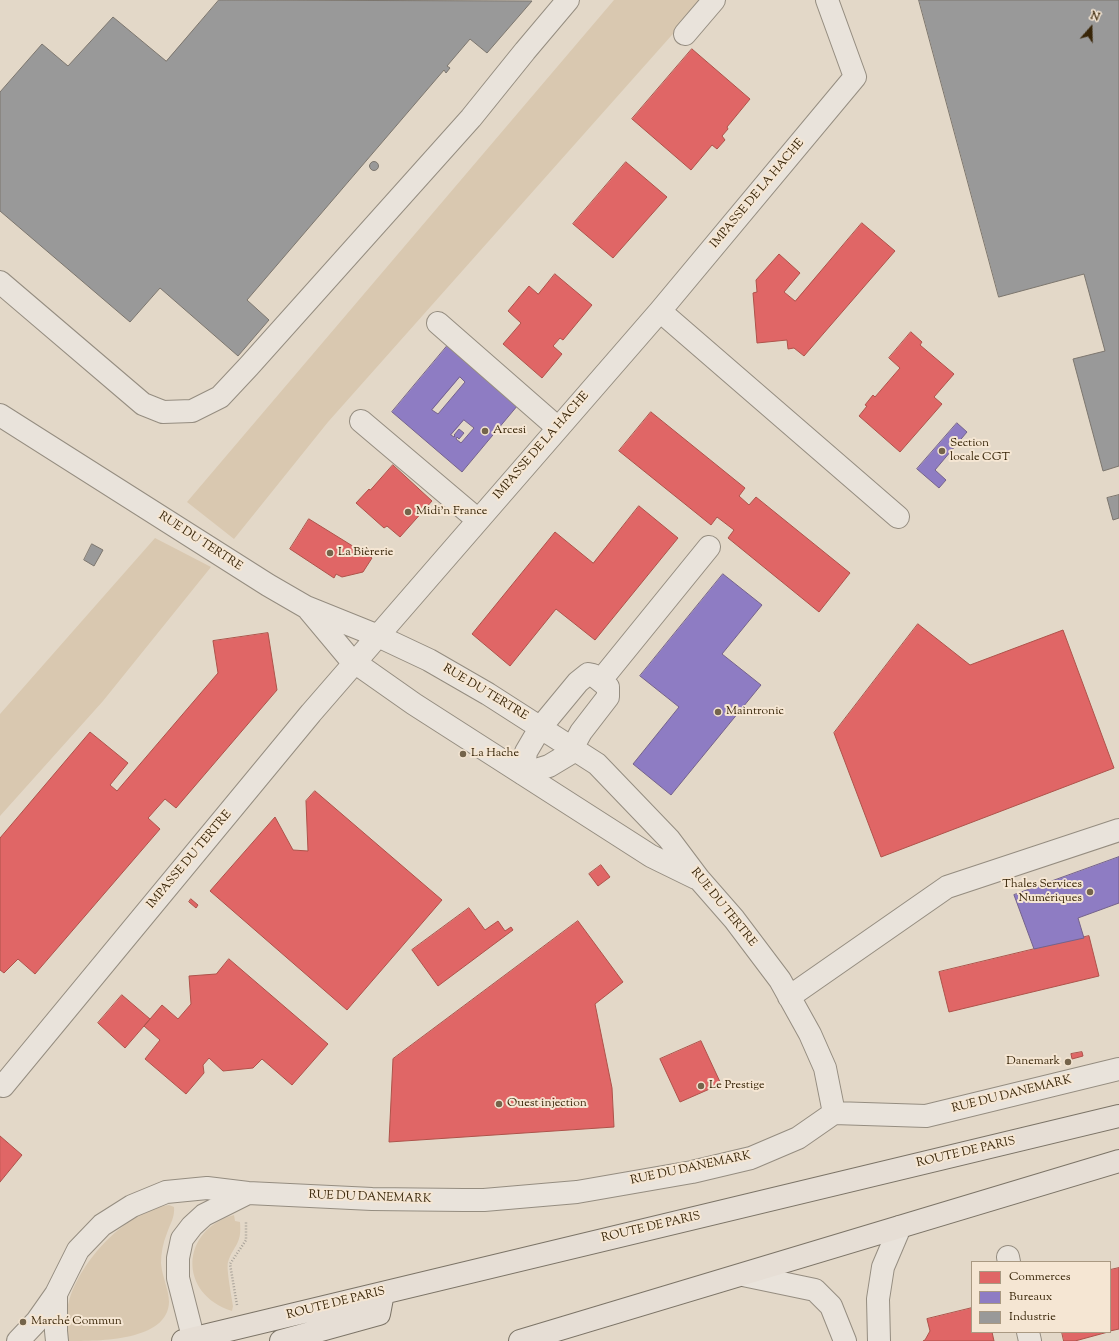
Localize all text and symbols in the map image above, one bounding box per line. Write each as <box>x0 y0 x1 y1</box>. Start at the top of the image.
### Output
north arrow <box>1071 8 1111 48</box>
text: N <box>1088 8 1102 26</box>
street label: IMPASSE DE LA HACHE <box>708 136 808 252</box>
street label: IMPASSE DE LA HACHE <box>491 389 593 503</box>
place label: Arcesi <box>493 424 526 438</box>
marker: Arcesi <box>480 426 490 436</box>
place label: Section locale CGT <box>950 437 1010 465</box>
marker: Section locale CGT <box>937 446 947 456</box>
place label: Midi'n France <box>416 505 487 519</box>
marker: Midi'n France <box>403 507 413 517</box>
street label: RUE DU TERTRE <box>155 510 245 574</box>
place label: La Bièrerie <box>338 546 393 560</box>
marker: La Bièrerie <box>325 548 335 558</box>
street label: RUE DU TERTRE <box>440 662 530 724</box>
place label: Maintronic <box>726 705 784 719</box>
marker: Maintronic <box>713 707 723 717</box>
place label: La Hache <box>471 747 519 761</box>
marker: La Hache <box>458 749 468 759</box>
street label: IMPASSE DU TERTRE <box>145 808 235 912</box>
street label: RUE DU TERTRE <box>687 866 759 950</box>
place label: Thales Services Numériques <box>1002 878 1082 906</box>
marker: Thales Services Numériques <box>1085 887 1095 897</box>
place label: Danemark <box>1006 1055 1060 1069</box>
marker: Danemark <box>1063 1057 1073 1067</box>
street label: RUE DU DANEMARK <box>951 1073 1073 1117</box>
place label: Le Prestige <box>709 1079 765 1093</box>
marker: Le Prestige <box>696 1081 706 1091</box>
place label: Ouest injection <box>507 1097 587 1111</box>
marker: Ouest injection <box>494 1099 504 1109</box>
street label: ROUTE DE PARIS <box>915 1135 1017 1171</box>
street label: RUE DU DANEMARK <box>629 1149 753 1189</box>
street label: RUE DU DANEMARK <box>308 1189 432 1207</box>
street label: ROUTE DE PARIS <box>600 1210 702 1246</box>
legend <box>971 1261 1111 1333</box>
text: Commerces <box>1009 1268 1070 1286</box>
street label: ROUTE DE PARIS <box>285 1285 387 1323</box>
text: Bureaux <box>1009 1288 1052 1306</box>
text: Industrie <box>1009 1308 1056 1326</box>
place label: Marché Commun <box>31 1315 122 1329</box>
marker: Marché Commun <box>18 1317 28 1327</box>

